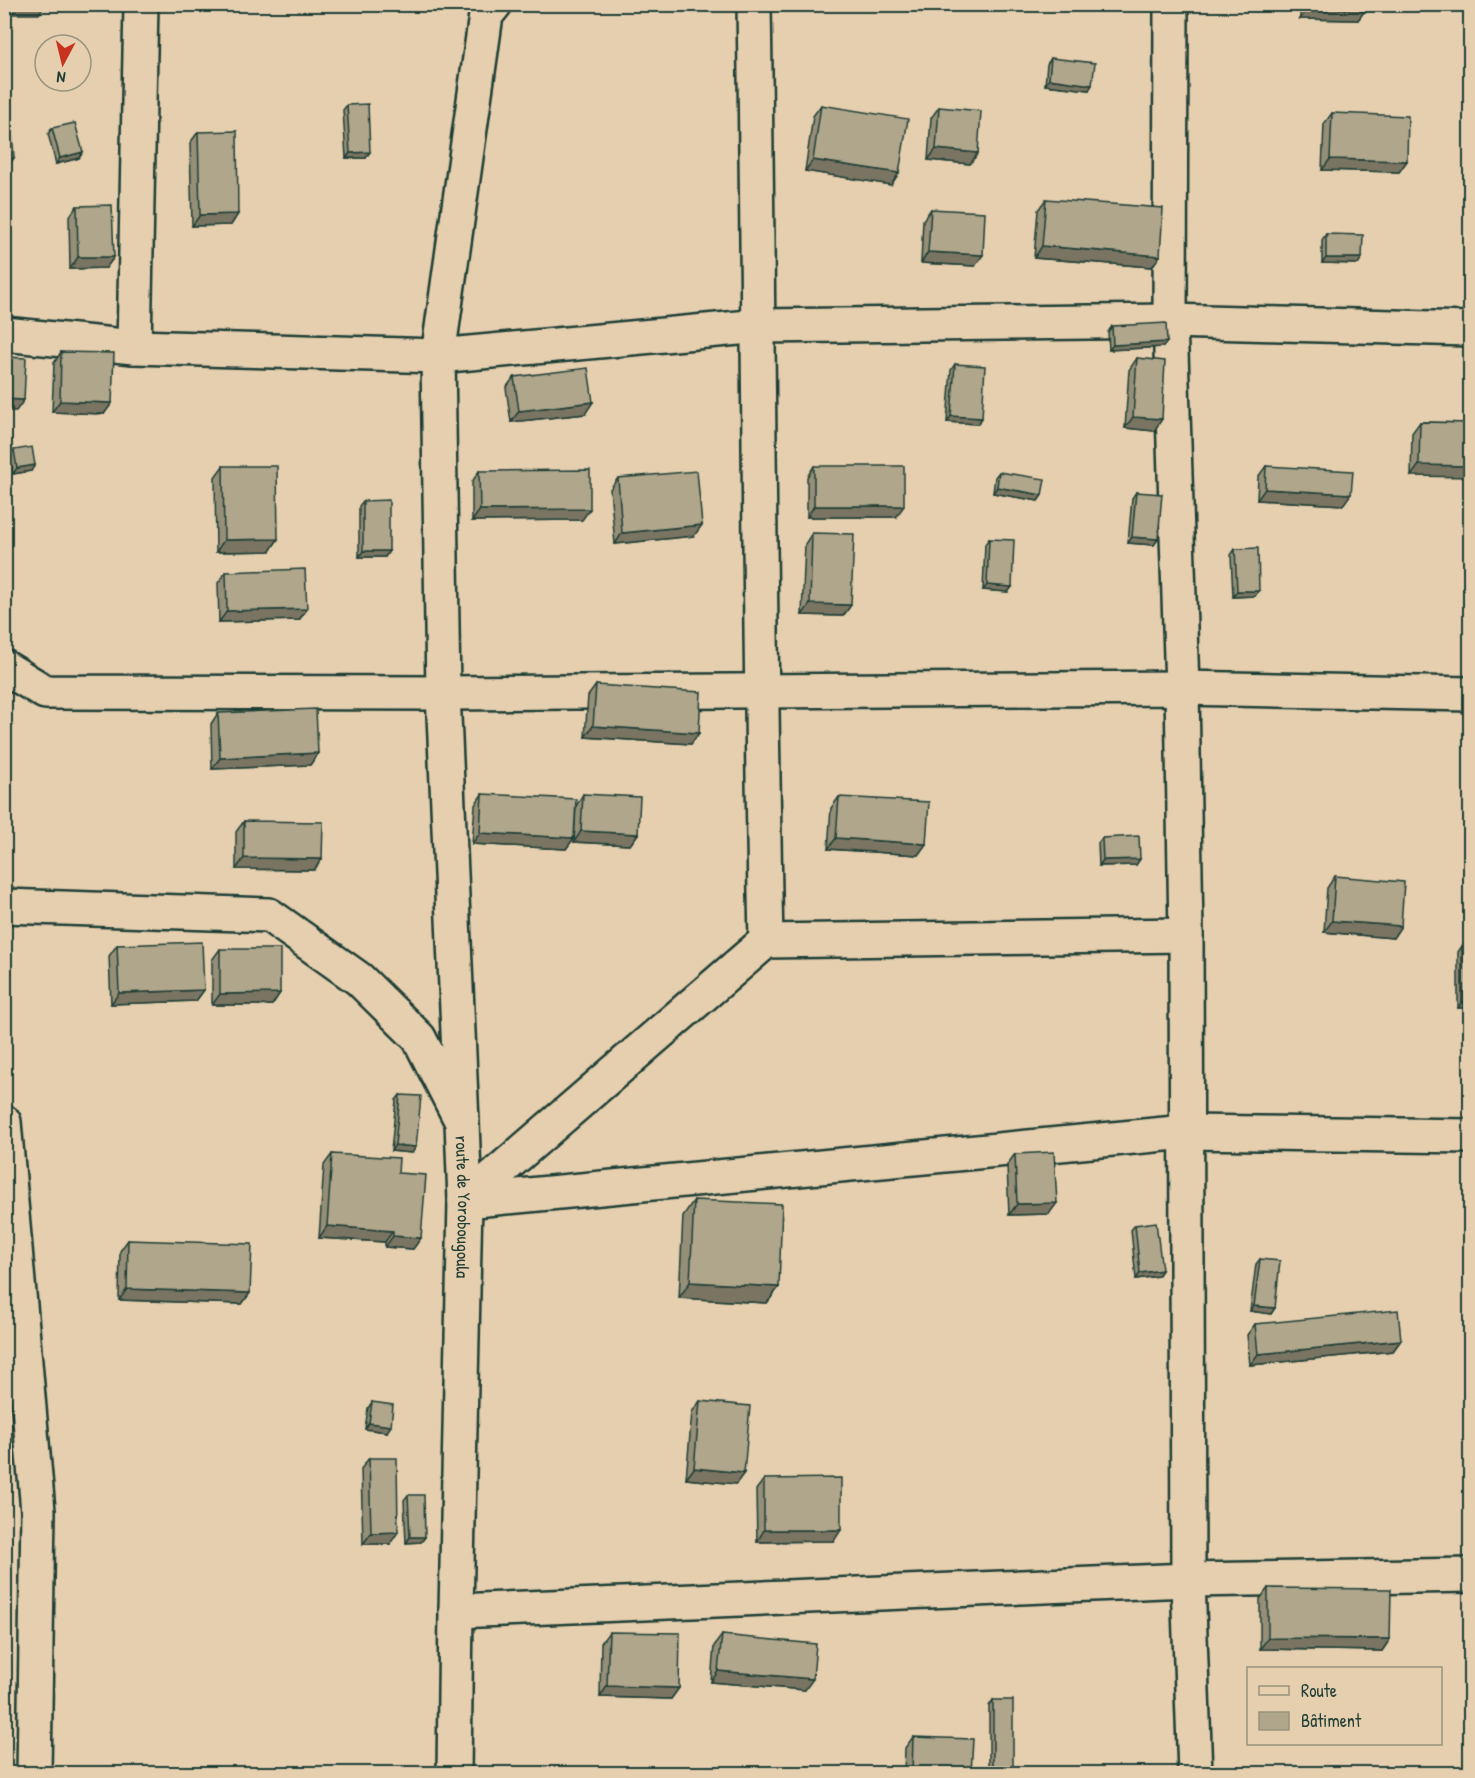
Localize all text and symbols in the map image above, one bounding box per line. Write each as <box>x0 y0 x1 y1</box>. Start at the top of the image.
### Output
north arrow <box>33 33 93 93</box>
text: N <box>55 66 67 89</box>
street label: route de Yorobougoula <box>450 1135 478 1279</box>
legend <box>1247 1667 1442 1745</box>
text: Route <box>1301 1678 1337 1703</box>
text: Bâtiment <box>1301 1708 1362 1733</box>

